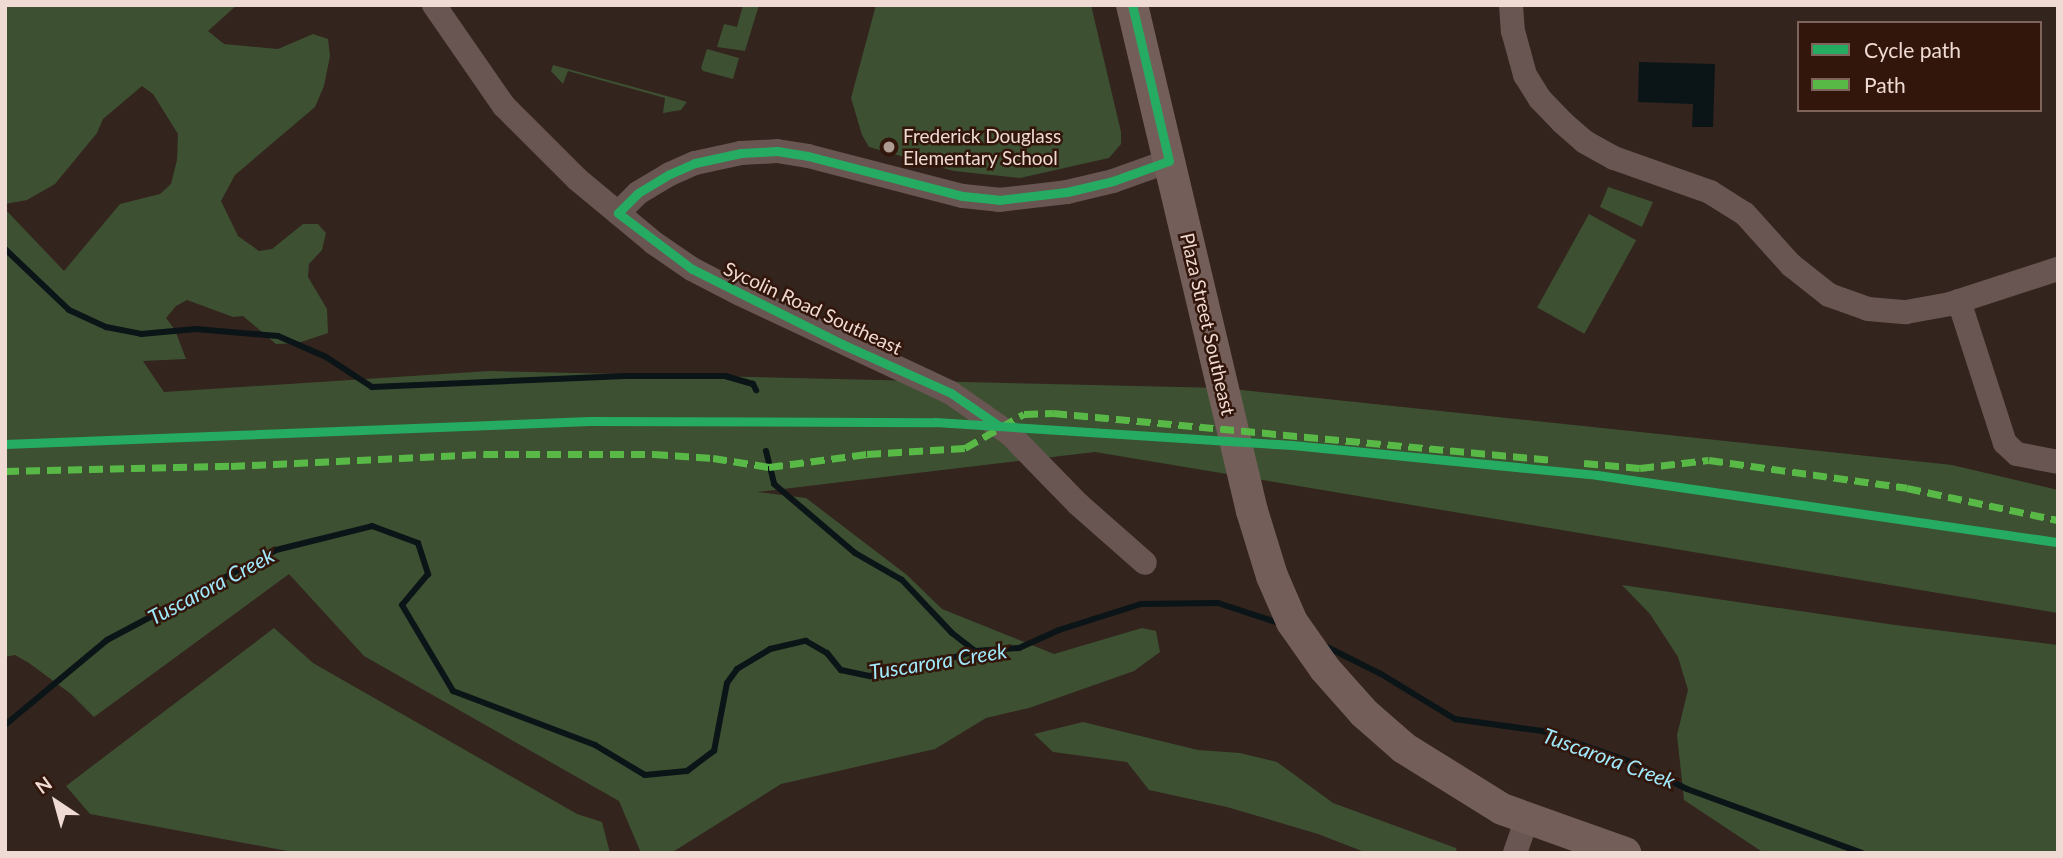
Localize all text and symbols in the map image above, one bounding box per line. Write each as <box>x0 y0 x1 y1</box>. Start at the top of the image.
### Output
legend <box>1797 21 2042 112</box>
text: Cycle path <box>1864 37 1961 62</box>
text: Path <box>1864 72 1906 97</box>
place label: Frederick Douglass Elementary School <box>903 125 1061 169</box>
marker: Frederick Douglass Elementary School <box>881 139 897 155</box>
street label: Plaza Street Southeast <box>1176 231 1240 417</box>
street label: Sycolin Road Southeast <box>720 257 906 359</box>
water label: Tuscarora Creek <box>144 542 278 630</box>
water label: Tuscarora Creek <box>867 638 1009 684</box>
water label: Tuscarora Creek <box>1539 722 1679 794</box>
north arrow <box>21 767 91 837</box>
text: N <box>31 771 56 798</box>

